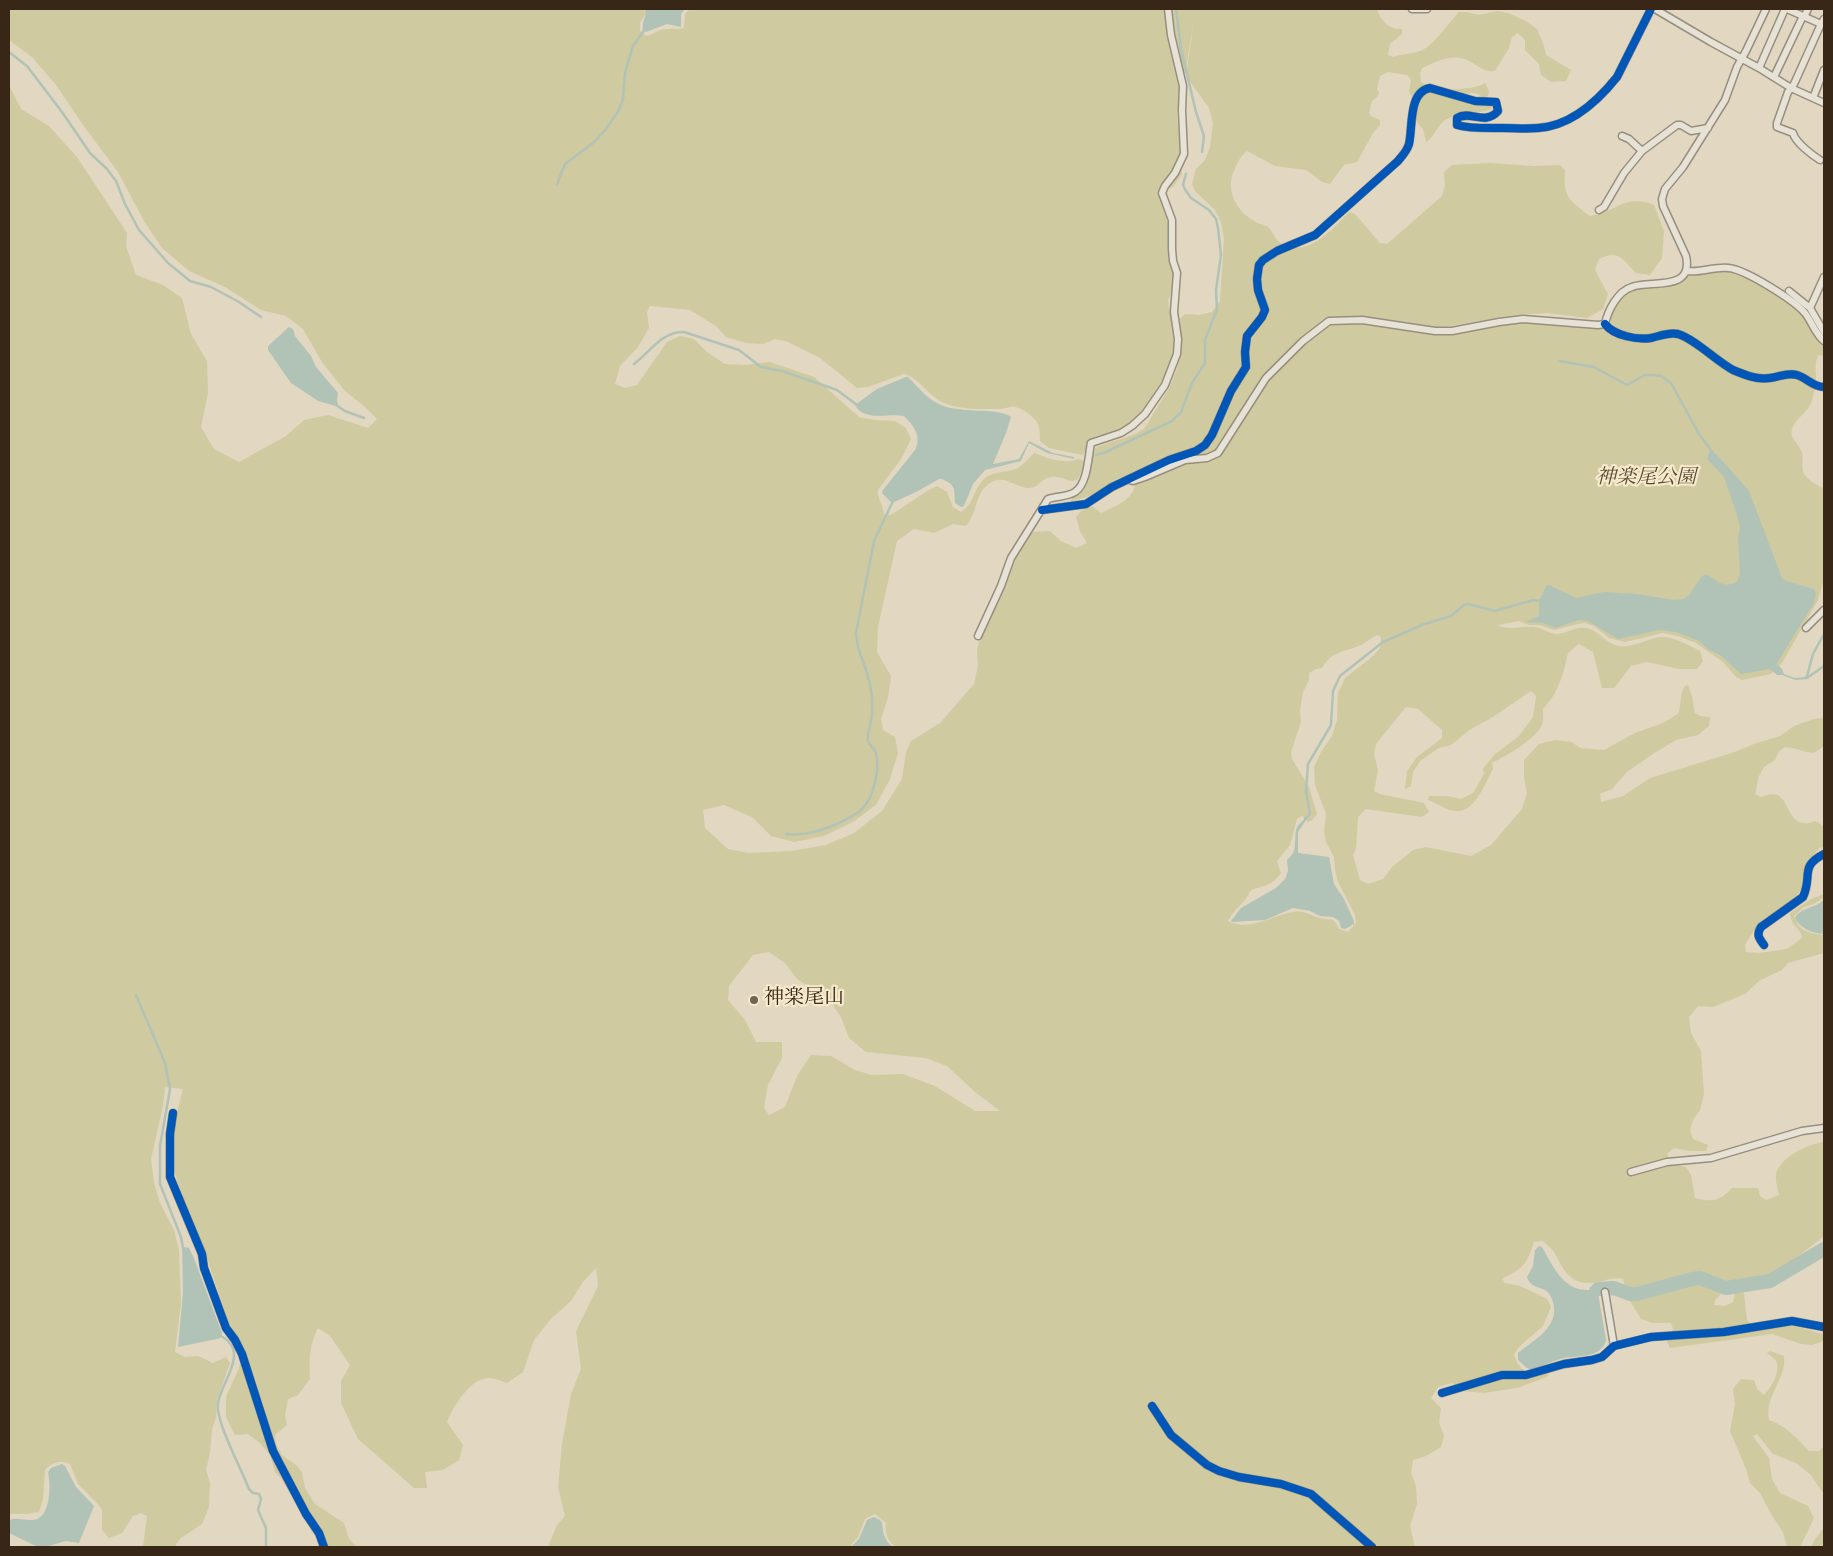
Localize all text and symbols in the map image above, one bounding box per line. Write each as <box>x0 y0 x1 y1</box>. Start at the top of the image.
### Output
park label: 神楽尾公園 <box>1596 468 1696 492</box>
place label: 神楽尾山 <box>764 988 844 1012</box>
marker: 神楽尾山 <box>748 994 760 1006</box>

